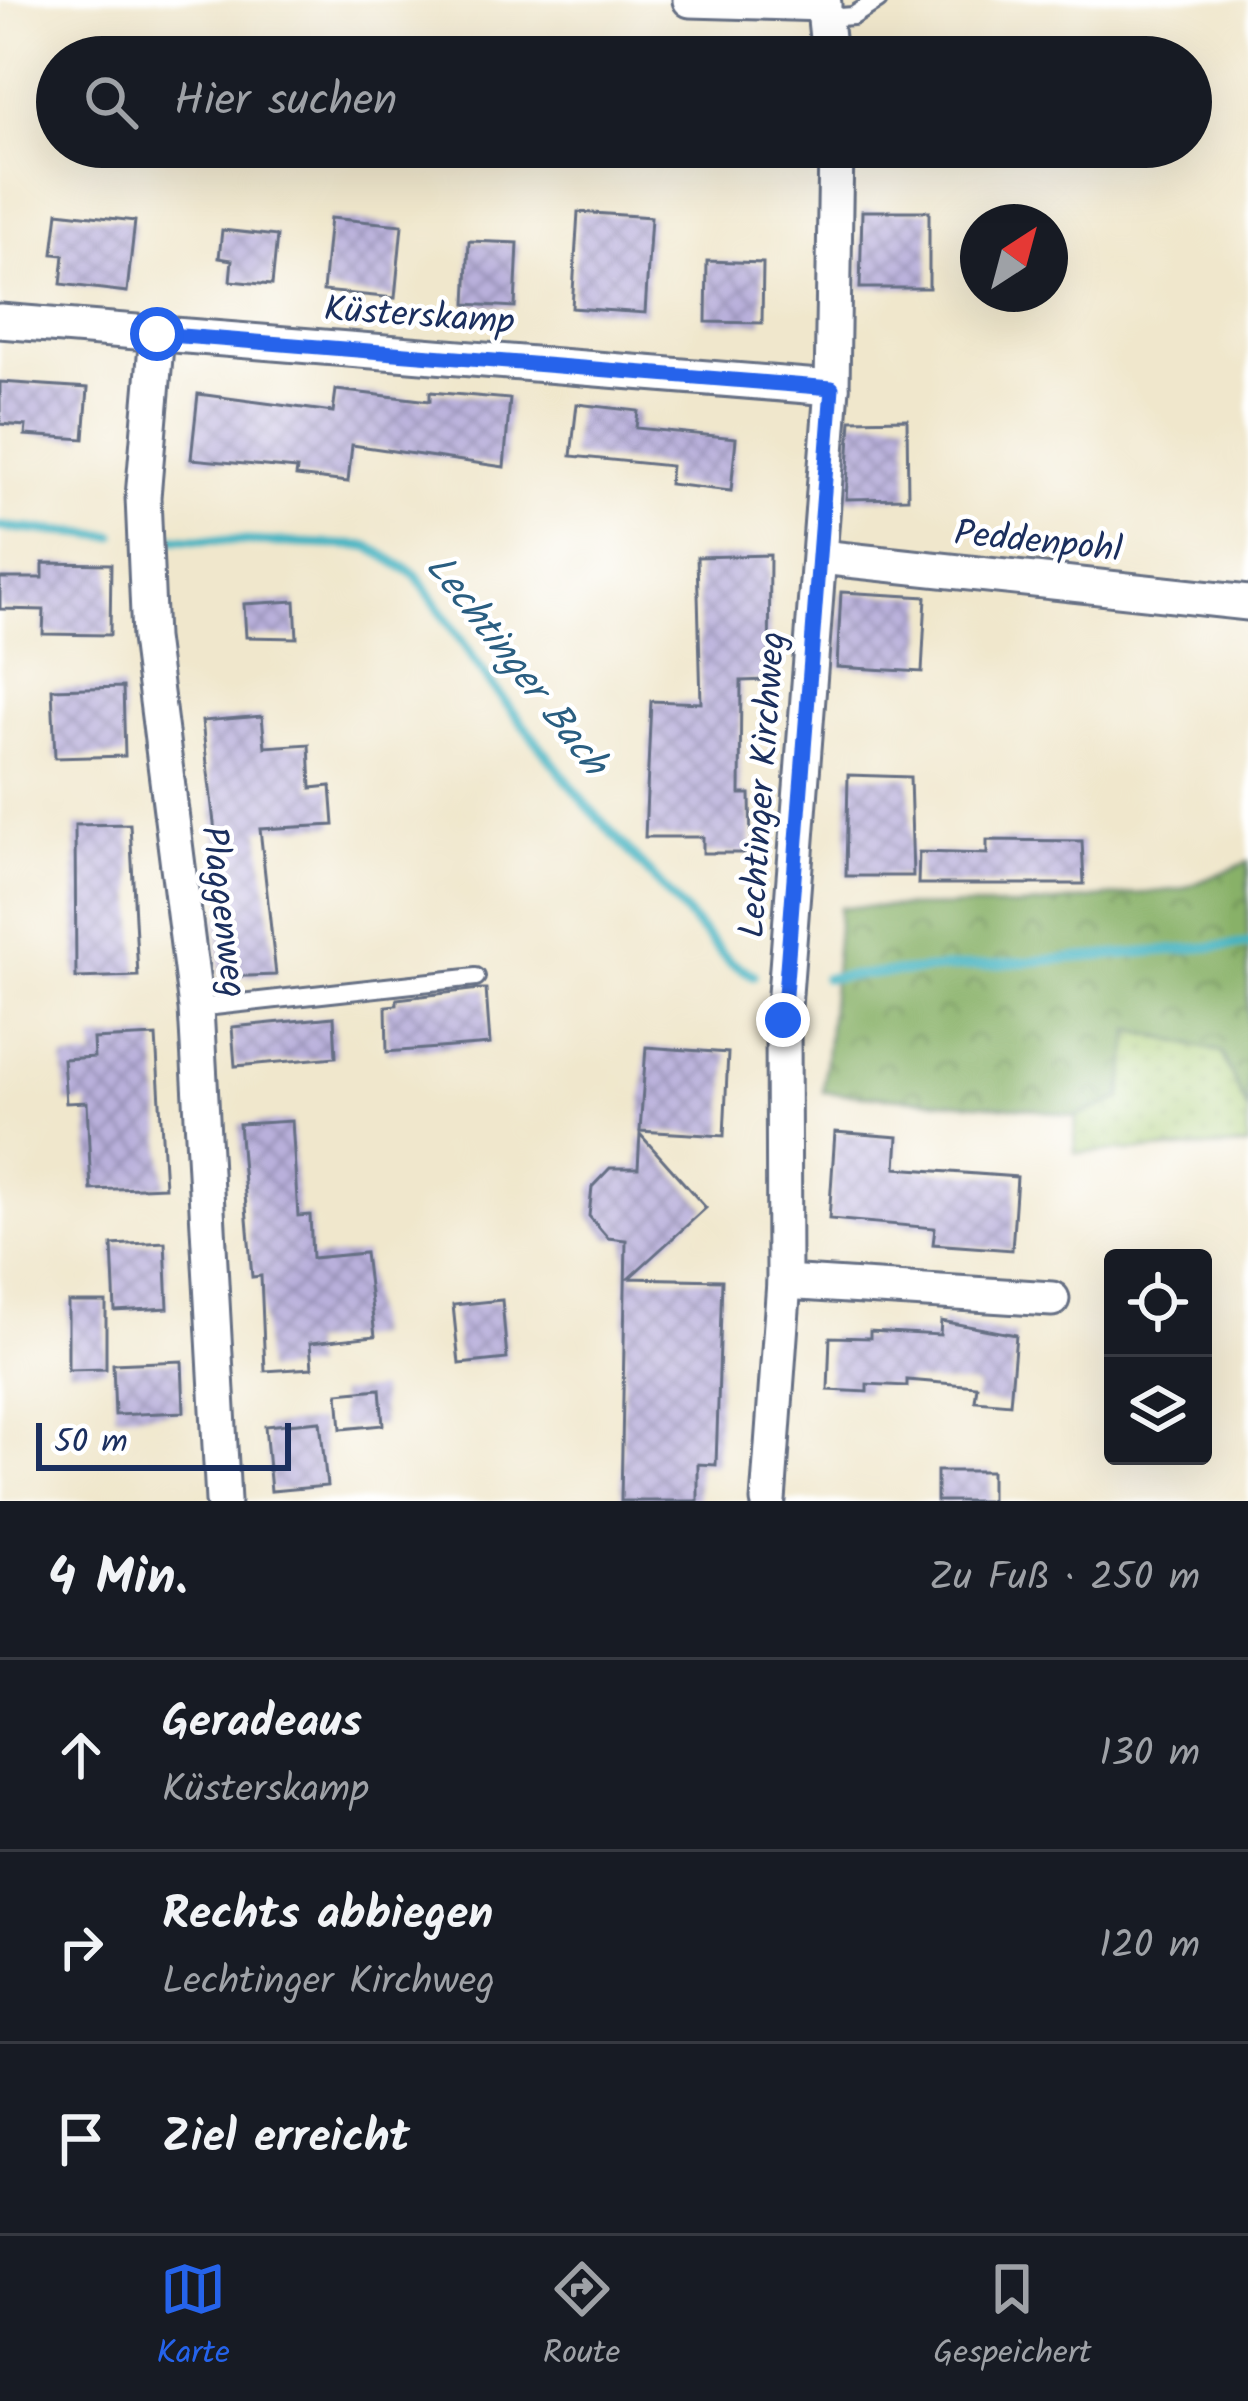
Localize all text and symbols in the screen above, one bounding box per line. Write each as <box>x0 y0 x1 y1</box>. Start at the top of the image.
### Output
search box <box>36 36 1212 168</box>
text: Hier suchen <box>174 66 397 138</box>
icon: search <box>78 69 144 135</box>
north arrow <box>960 204 1068 312</box>
street label: Küsterskamp <box>322 282 516 352</box>
route start <box>130 307 184 361</box>
street label: Peddenpohl <box>951 506 1125 580</box>
water label: Lechtinger Bach <box>408 541 624 793</box>
street label: Lechtinger Kirchweg <box>725 630 803 940</box>
street label: Plaggenweg <box>183 823 261 1001</box>
route end <box>756 993 810 1047</box>
map controls <box>1104 1249 1212 1465</box>
button: locate <box>1104 1249 1212 1357</box>
button: layers <box>1104 1357 1212 1465</box>
scale bar <box>36 1417 291 1470</box>
text: 50 m <box>54 1417 128 1470</box>
text: 4 Min. <box>48 1539 188 1620</box>
text: Zu Fuß · 250 m <box>929 1548 1200 1610</box>
text: Geradeaus <box>162 1688 362 1760</box>
icon: ahead <box>48 1722 114 1788</box>
text: 130 m <box>1099 1724 1200 1786</box>
text: Küsterskamp <box>162 1760 369 1822</box>
text: Rechts abbiegen <box>162 1880 493 1952</box>
icon: right <box>48 1914 114 1980</box>
text: 120 m <box>1099 1916 1200 1978</box>
text: Lechtinger Kirchweg <box>162 1952 495 2014</box>
text: Ziel erreicht <box>162 2103 410 2175</box>
icon: arrive <box>48 2106 114 2172</box>
tab: Karte <box>156 2256 230 2381</box>
tab: Route <box>543 2256 620 2381</box>
tab: Gespeichert <box>933 2256 1092 2381</box>

